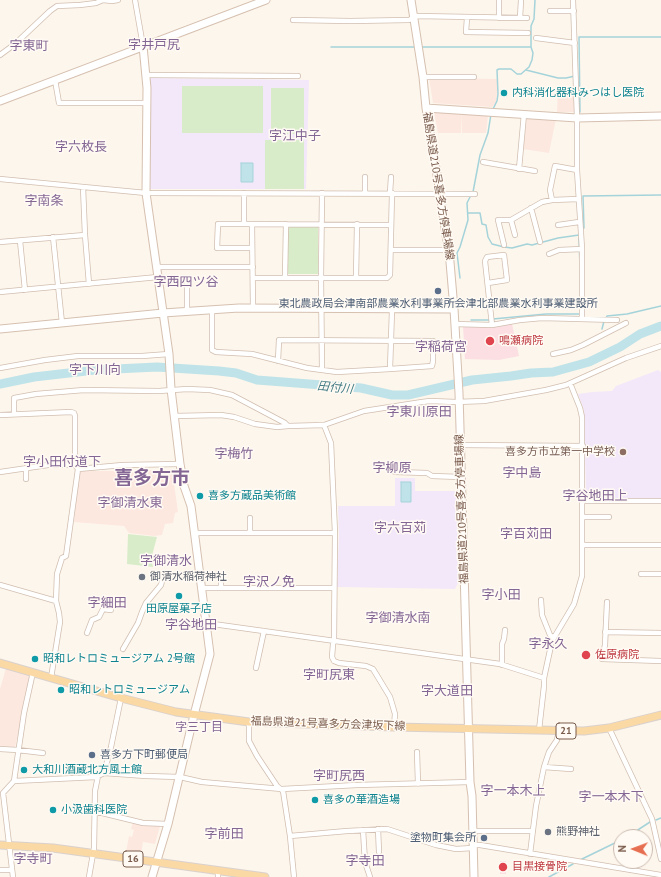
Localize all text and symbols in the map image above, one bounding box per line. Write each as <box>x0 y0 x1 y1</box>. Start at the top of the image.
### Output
district label: 字井戸尻 <box>128 37 180 53</box>
district label: 字東町 <box>10 38 48 54</box>
place label: 内科消化器科みつはし医院 <box>512 86 644 100</box>
marker: 内科消化器科みつはし医院 <box>499 88 509 98</box>
street label: 福島県道210号喜多方停車場線 <box>420 111 456 261</box>
district label: 字江中子 <box>269 128 321 144</box>
district label: 字六枚長 <box>55 139 107 155</box>
district label: 字南条 <box>25 193 63 209</box>
district label: 字西四ツ谷 <box>154 274 218 290</box>
marker: 東北農政局会津南部農業水利事業所会津北部農業水利事業建設所 <box>433 286 443 296</box>
place label: 東北農政局会津南部農業水利事業所会津北部農業水利事業建設所 <box>279 297 597 311</box>
place label: 鳴瀬病院 <box>499 334 543 348</box>
marker: 鳴瀬病院 <box>484 335 496 347</box>
district label: 字稲荷宮 <box>415 339 467 355</box>
district label: 字下川向 <box>69 362 121 378</box>
water label: 田付川 <box>316 379 354 397</box>
district label: 字東川原田 <box>387 404 451 420</box>
street label: 福島県道210号喜多方停車場線 <box>453 434 471 584</box>
place label: 喜多方市立第一中学校 <box>505 445 615 459</box>
district label: 字梅竹 <box>215 446 253 462</box>
marker: 喜多方市立第一中学校 <box>618 447 628 457</box>
district label: 字小田付道下 <box>23 454 101 470</box>
district label: 字柳原 <box>373 460 411 476</box>
district label: 字中島 <box>503 465 541 481</box>
district label: 喜多方市 <box>114 468 190 490</box>
district label: 字谷地田上 <box>563 488 627 504</box>
place label: 喜多方蔵品美術館 <box>208 489 296 503</box>
marker: 喜多方蔵品美術館 <box>195 491 205 501</box>
district label: 字御清水東 <box>98 495 162 511</box>
district label: 字六百苅 <box>374 520 426 536</box>
district label: 字百苅田 <box>500 526 552 542</box>
district label: 字御清水 <box>140 553 192 569</box>
place label: 御清水稲荷神社 <box>150 570 227 584</box>
marker: 御清水稲荷神社 <box>137 572 147 582</box>
district label: 字沢ノ免 <box>243 574 295 590</box>
district label: 字小田 <box>482 587 520 603</box>
marker: 田原屋菓子店 <box>174 591 184 601</box>
district label: 字細田 <box>88 595 126 611</box>
place label: 田原屋菓子店 <box>146 602 212 616</box>
district label: 字御清水南 <box>366 610 430 626</box>
district label: 字谷地田 <box>165 617 217 633</box>
district label: 字永久 <box>529 636 567 652</box>
place label: 佐原病院 <box>595 648 639 662</box>
marker: 佐原病院 <box>580 649 592 661</box>
place label: 昭和レトロミュージアム 2号館 <box>43 652 195 666</box>
marker: 昭和レトロミュージアム 2号館 <box>30 654 40 664</box>
district label: 字町尻東 <box>303 667 355 683</box>
place label: 昭和レトロミュージアム <box>69 683 190 697</box>
district label: 字大道田 <box>421 683 473 699</box>
marker: 昭和レトロミュージアム <box>56 685 66 695</box>
street label: 福島県道21号喜多方会津坂下線 <box>250 715 406 733</box>
district label: 字三丁目 <box>175 721 223 735</box>
road number: 21 <box>556 723 576 739</box>
place label: 喜多方下町郵便局 <box>100 748 188 762</box>
marker: 喜多方下町郵便局 <box>87 750 97 760</box>
place label: 大和川酒蔵北方風土館 <box>32 763 142 777</box>
marker: 大和川酒蔵北方風土館 <box>19 765 29 775</box>
district label: 字町尻西 <box>313 768 365 784</box>
district label: 字一本木上 <box>481 783 545 799</box>
district label: 字一本木下 <box>579 789 643 805</box>
place label: 喜多の華酒造場 <box>323 793 400 807</box>
marker: 喜多の華酒造場 <box>310 795 320 805</box>
place label: 小汲歯科医院 <box>61 803 127 817</box>
marker: 小汲歯科医院 <box>48 805 58 815</box>
place label: 熊野神社 <box>556 825 600 839</box>
district label: 字前田 <box>205 826 243 842</box>
marker: 熊野神社 <box>543 827 553 837</box>
north arrow <box>613 829 653 869</box>
place label: 塗物町集会所 <box>410 831 476 845</box>
marker: 塗物町集会所 <box>479 833 489 843</box>
text: N <box>615 845 629 853</box>
district label: 字寺町 <box>14 851 52 867</box>
road number: 16 <box>123 851 143 867</box>
district label: 字寺田 <box>346 853 384 869</box>
place label: 目黒接骨院 <box>512 860 567 874</box>
marker: 目黒接骨院 <box>497 861 509 873</box>

